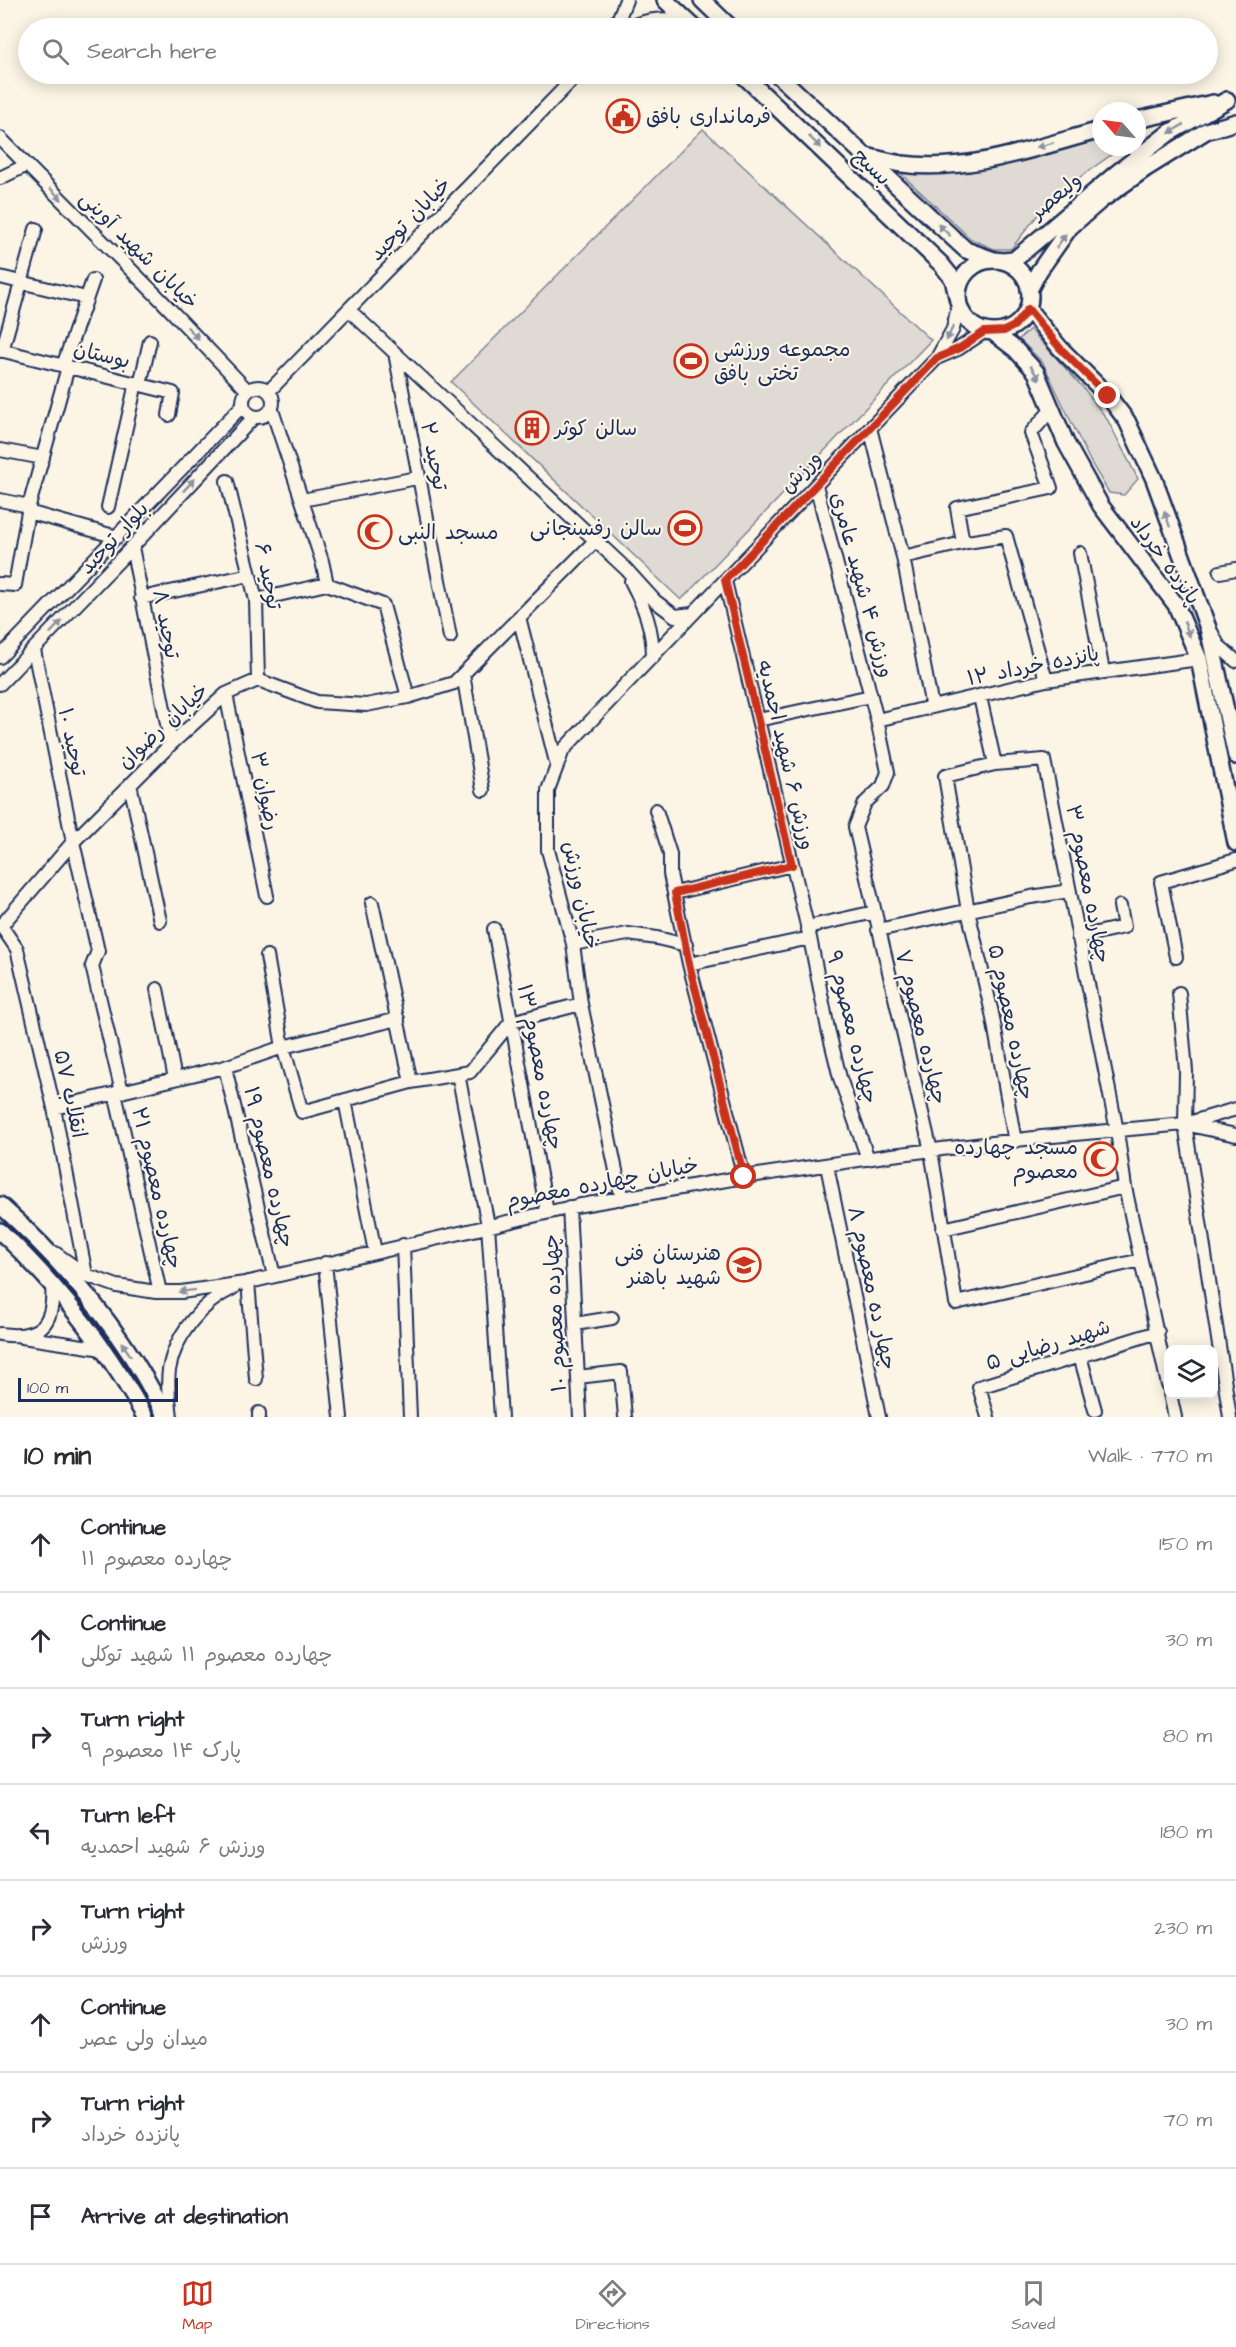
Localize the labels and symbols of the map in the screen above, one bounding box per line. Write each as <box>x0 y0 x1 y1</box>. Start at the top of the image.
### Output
public building icon: فرمانداری بافق <box>605 98 641 134</box>
place label: فرمانداری بافق <box>646 102 771 131</box>
north arrow <box>1092 102 1146 156</box>
one-way arrow <box>1168 124 1184 135</box>
one-way arrow <box>808 135 823 149</box>
one-way arrow <box>1035 141 1054 151</box>
street label: بسیج <box>847 142 897 192</box>
street label: ولیعصر <box>1022 166 1088 227</box>
street label: خیابان توحید <box>362 170 458 268</box>
street label: خیابان شهید آوینی <box>73 184 205 316</box>
one-way arrow <box>49 187 63 201</box>
one-way arrow <box>937 223 952 237</box>
one-way arrow <box>1055 233 1067 249</box>
one-way arrow <box>946 324 956 342</box>
one-way arrow <box>186 326 200 341</box>
street label: بوستان <box>71 334 133 376</box>
place label: مجموعه ورزشی تختی بافق <box>714 335 850 388</box>
sports icon: مجموعه ورزشی تختی بافق <box>673 343 709 379</box>
one-way arrow <box>1030 365 1041 381</box>
route end <box>1094 382 1120 408</box>
building icon: سالن کوثر <box>514 410 550 446</box>
place label: سالن کوثر <box>553 414 637 443</box>
street label: توحید ۲ <box>413 419 455 494</box>
street label: ورزش <box>773 444 829 500</box>
one-way arrow <box>182 478 195 493</box>
street label: ورزش ۴ شهید عامری <box>823 489 901 681</box>
street label: بلوار توحید <box>73 495 155 581</box>
street label: پانزده خرداد <box>1123 509 1207 611</box>
sports icon: سالن رفسنجانی <box>667 510 703 546</box>
one-way arrow <box>1162 510 1172 528</box>
mosque icon: مسجد النبی <box>357 514 393 550</box>
place label: سالن رفسنجانی <box>530 514 662 543</box>
place label: مسجد النبی <box>398 518 499 547</box>
street label: توحید ۶ <box>247 540 289 613</box>
street label: توحید ۸ <box>145 587 187 662</box>
one-way arrow <box>49 620 63 635</box>
one-way arrow <box>1182 621 1192 639</box>
street label: پانزده خرداد ۱۲ <box>964 639 1102 693</box>
street label: ورزش ۶ شهید احمدیه <box>750 657 822 853</box>
street label: خیابان رضوان <box>111 676 215 776</box>
street label: توحید ۱۰ <box>51 705 94 780</box>
street label: رضوان ۳ <box>243 749 287 833</box>
street label: چهارده معصوم ۳ <box>1057 802 1118 966</box>
street label: خیابان ورزش <box>555 838 607 952</box>
street label: چهارده معصوم ۵ <box>979 942 1042 1103</box>
street label: چهارده معصوم ۹ <box>818 947 885 1107</box>
street label: چهارده معصوم ۷ <box>887 947 954 1108</box>
street label: چهارده معصوم ۱۳ <box>509 981 570 1153</box>
street label: انقلاب ۵۷ <box>46 1047 94 1141</box>
street label: چهارده معصوم ۱۹ <box>235 1084 302 1251</box>
street label: چهارده معصوم ۲۱ <box>123 1104 190 1272</box>
place label: مسجد چهارده معصوم <box>954 1133 1078 1187</box>
mosque icon: مسجد چهارده معصوم <box>1083 1141 1119 1177</box>
street label: خیابان چهارده معصوم <box>503 1150 701 1217</box>
route start <box>730 1163 756 1189</box>
street label: چهار ده معصوم ۸ <box>840 1204 903 1373</box>
street label: چهارده معصوم ۱۰ <box>536 1233 575 1393</box>
place label: هنرستان فنی شهید باهنر <box>615 1239 721 1292</box>
school or university icon: هنرستان فنی شهید باهنر <box>726 1247 762 1283</box>
one-way arrow <box>178 1286 197 1295</box>
street label: شهید رضایی ۵ <box>982 1312 1114 1378</box>
one-way arrow <box>120 1341 132 1357</box>
scale bar <box>18 1375 178 1402</box>

